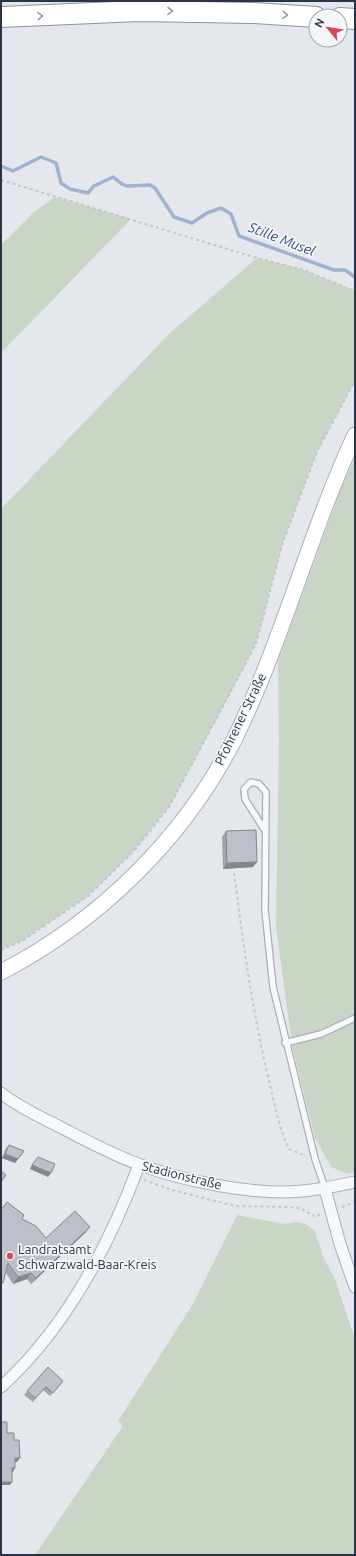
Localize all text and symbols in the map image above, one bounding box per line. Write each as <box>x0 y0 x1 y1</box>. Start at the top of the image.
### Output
one-way arrow <box>167 7 173 16</box>
north arrow <box>308 8 348 48</box>
one-way arrow <box>282 10 288 19</box>
one-way arrow <box>37 11 43 20</box>
text: N <box>312 16 327 30</box>
water label: Stille Musel <box>245 219 318 259</box>
street label: Pfohrener Straße <box>212 671 268 767</box>
street label: Stadionstraße <box>141 1158 223 1192</box>
place label: Landratsamt Schwarzwald-Baar-Kreis <box>18 1242 157 1271</box>
marker: Landratsamt Schwarzwald-Baar-Kreis <box>5 1251 15 1261</box>

